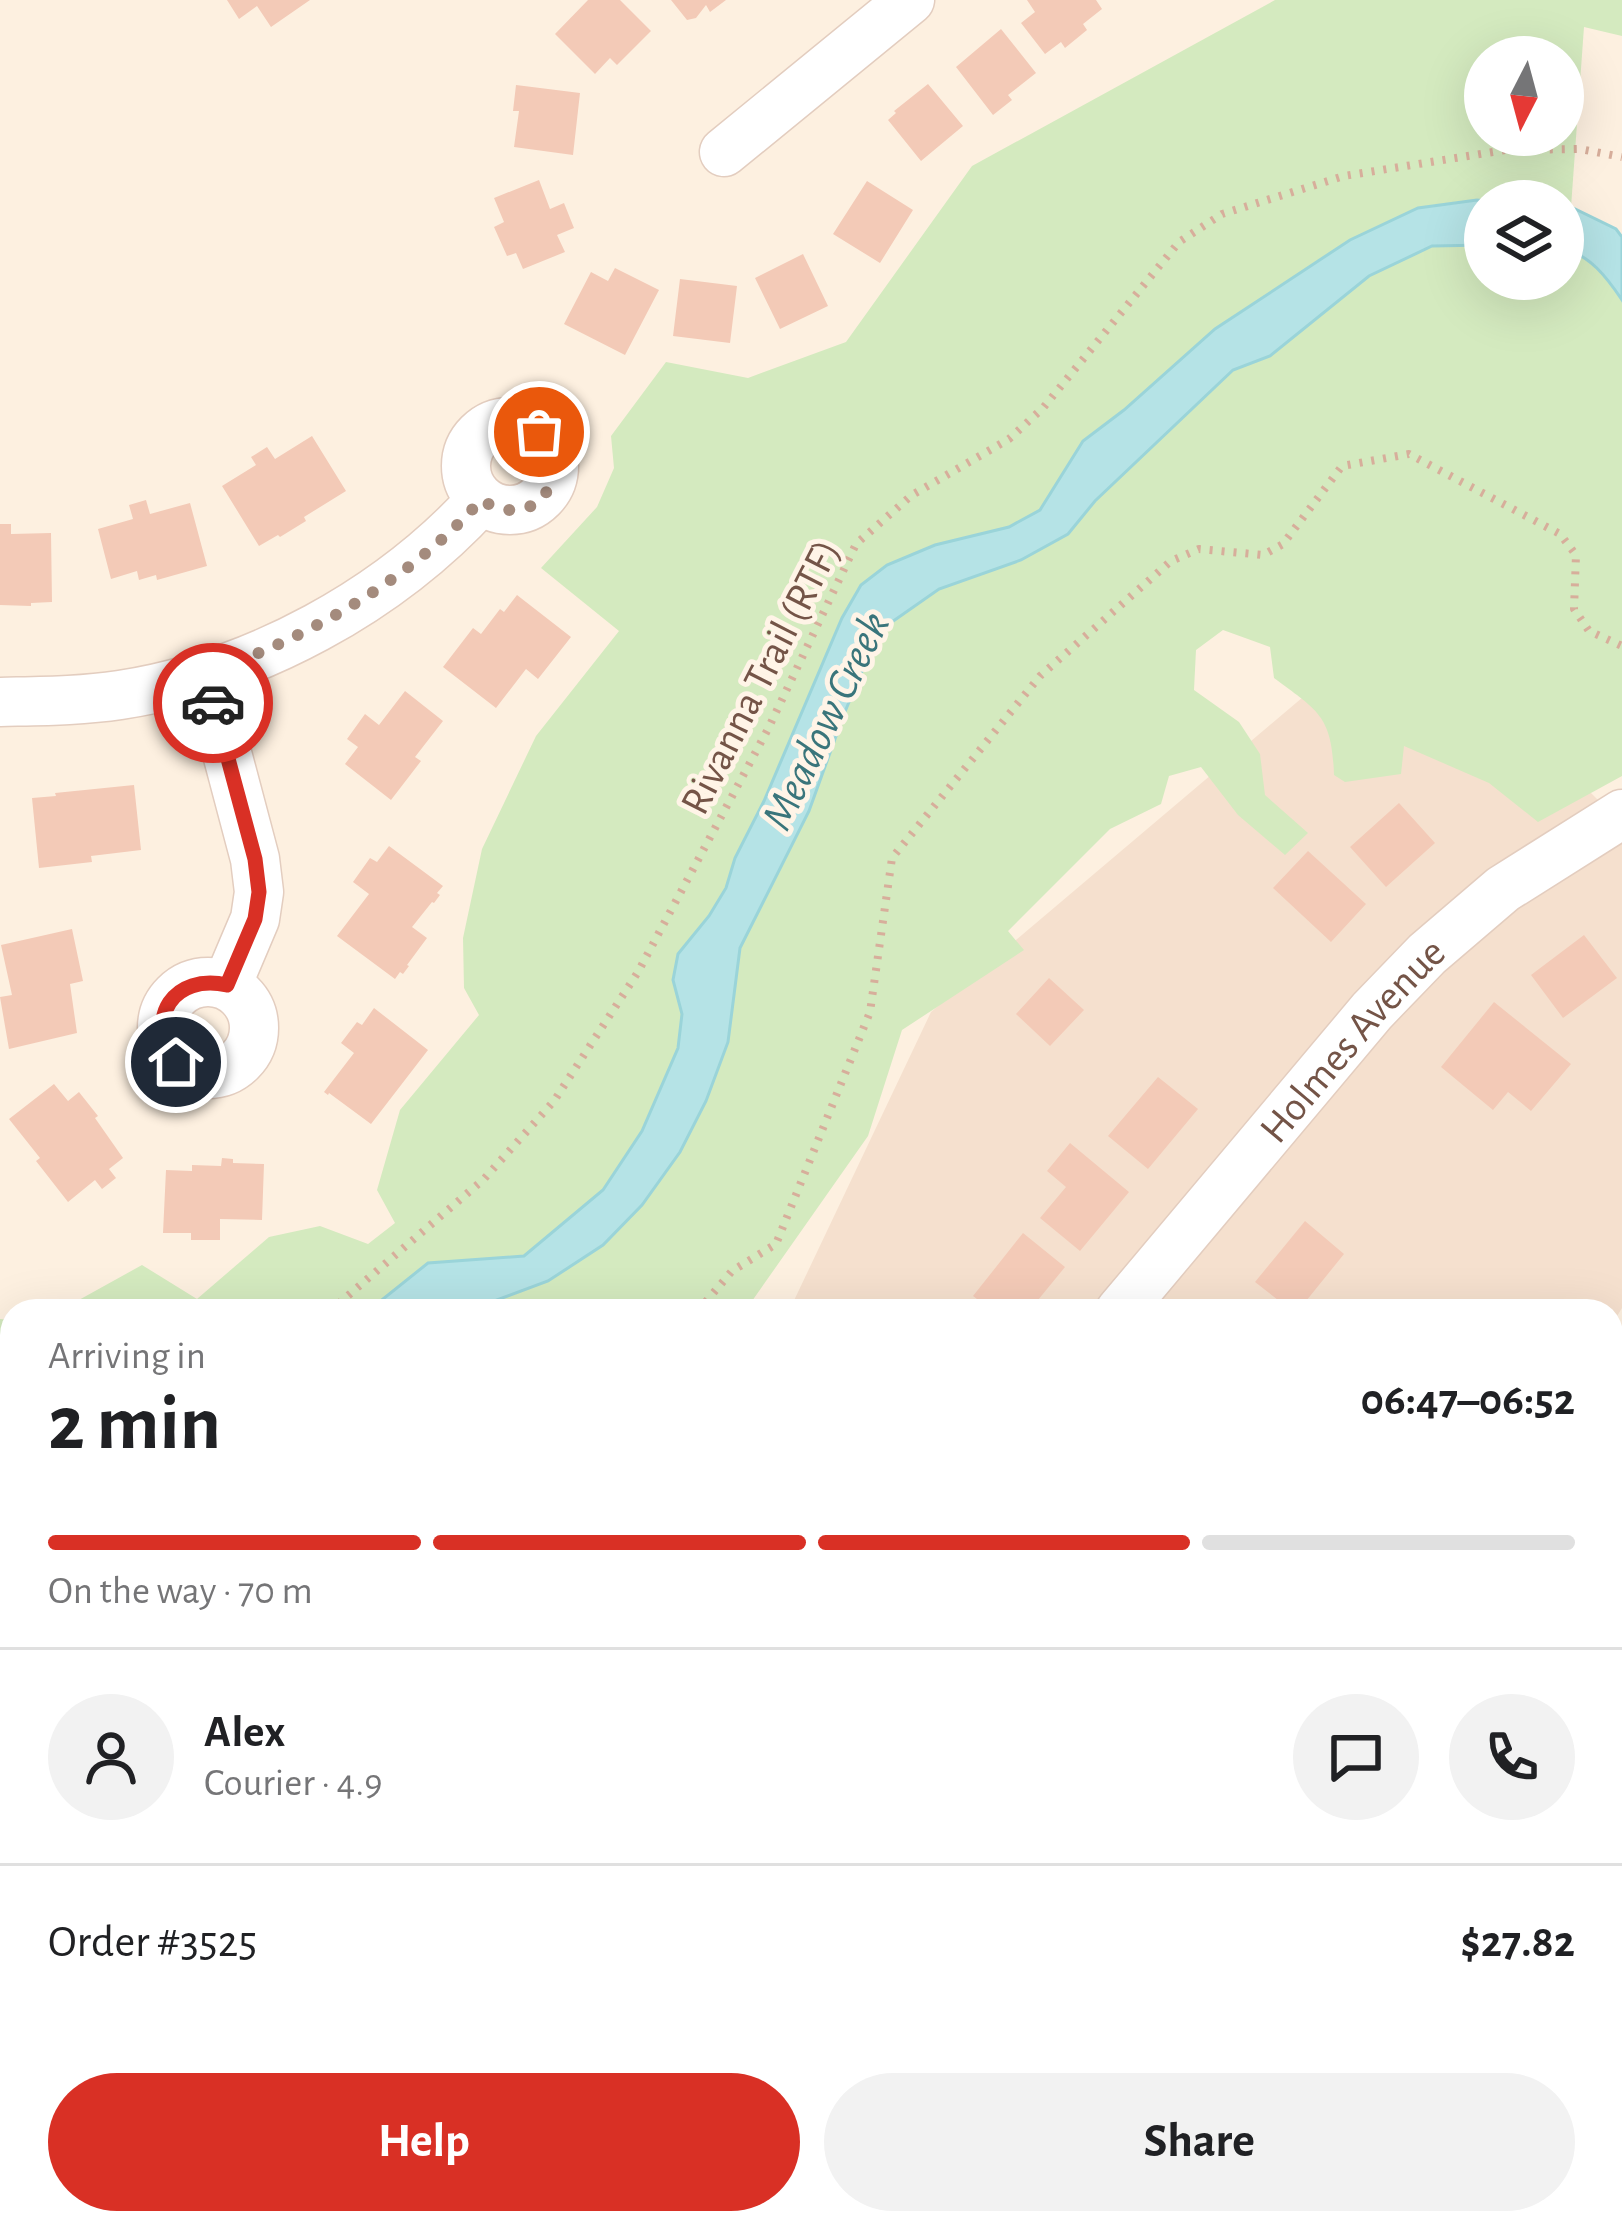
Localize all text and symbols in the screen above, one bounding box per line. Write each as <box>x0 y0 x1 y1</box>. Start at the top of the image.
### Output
north arrow <box>1464 36 1584 156</box>
map controls <box>1464 36 1584 300</box>
button: layers <box>1464 180 1584 300</box>
pin <box>488 381 590 483</box>
icon: bag <box>506 399 572 465</box>
street label: Rivanna Trail (RTF) <box>673 533 848 821</box>
water label: Meadow Creek <box>754 605 898 837</box>
courier <box>153 643 273 763</box>
icon: car <box>180 670 246 736</box>
street label: Holmes Avenue <box>1252 930 1453 1151</box>
pin <box>125 1011 227 1113</box>
icon: home <box>143 1029 209 1095</box>
text: Arriving in <box>48 1337 206 1376</box>
text: 06:47–06:52 <box>1361 1378 1575 1423</box>
text: 2 min <box>48 1386 221 1464</box>
text: On the way · 70 m <box>48 1572 313 1611</box>
button: person <box>48 1694 174 1820</box>
button: chat <box>1293 1694 1419 1820</box>
button: phone <box>1449 1694 1575 1820</box>
text: Alex <box>204 1710 285 1755</box>
text: Courier · 4.9 <box>204 1764 383 1803</box>
text: Order #3525 <box>48 1920 257 1965</box>
text: $27.82 <box>1460 1920 1575 1965</box>
button: Help <box>48 2073 800 2211</box>
button: Share <box>824 2073 1575 2211</box>

